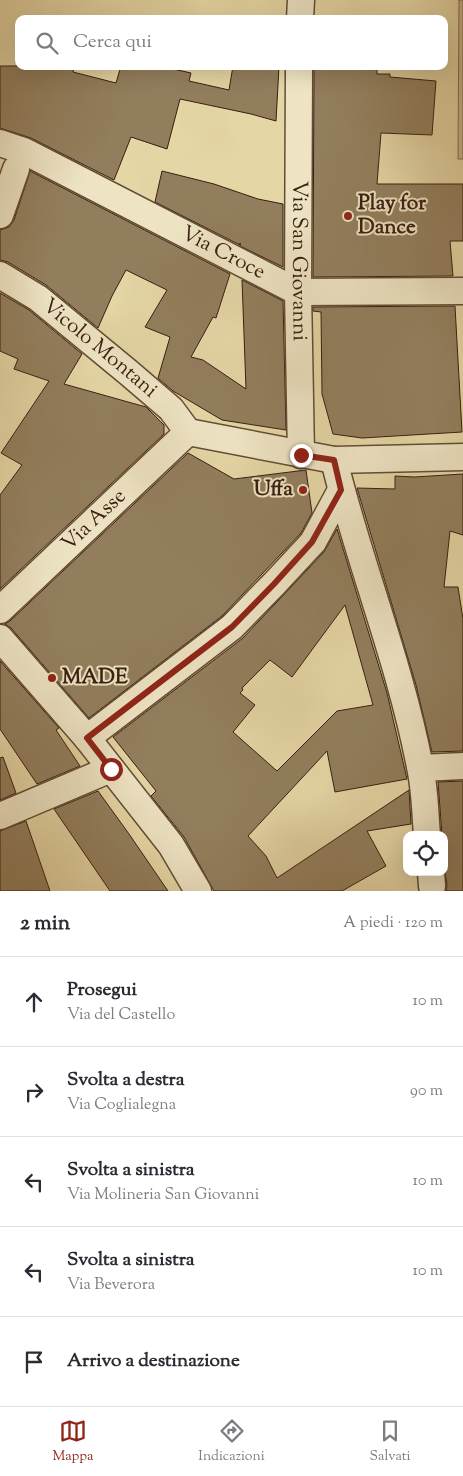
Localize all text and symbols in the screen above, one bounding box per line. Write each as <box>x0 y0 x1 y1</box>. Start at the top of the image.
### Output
search box <box>15 15 448 70</box>
icon: search <box>33 29 61 57</box>
text: Cerca qui <box>73 29 152 56</box>
street label: Via San Giovanni <box>283 181 314 341</box>
place label: Play for Dance <box>358 189 426 243</box>
marker: Play for Dance <box>342 210 354 222</box>
street label: Via Croce <box>176 219 270 288</box>
street label: Vicolo Montani <box>35 292 164 406</box>
route end <box>290 444 313 467</box>
place label: Uffa <box>253 475 293 505</box>
street label: Via Asse <box>55 482 133 559</box>
marker: Uffa <box>297 484 309 496</box>
place label: MADE <box>62 663 128 693</box>
marker: MADE <box>46 672 58 684</box>
route start <box>100 758 123 781</box>
map controls <box>403 831 448 876</box>
button: locate <box>403 831 448 876</box>
text: 2 min <box>20 909 70 939</box>
text: A piedi · 120 m <box>343 912 443 935</box>
text: Prosegui <box>67 977 137 1004</box>
icon: ahead <box>20 988 48 1016</box>
text: 10 m <box>413 990 443 1013</box>
text: Via del Castello <box>67 1004 175 1027</box>
text: Svolta a destra <box>67 1067 184 1094</box>
icon: right <box>20 1078 48 1106</box>
text: 90 m <box>410 1080 443 1103</box>
text: Via Coglialegna <box>67 1094 176 1117</box>
text: Svolta a sinistra <box>67 1157 195 1184</box>
icon: left <box>20 1168 48 1196</box>
text: 10 m <box>413 1170 443 1193</box>
text: Via Molineria San Giovanni <box>67 1184 259 1207</box>
text: Svolta a sinistra <box>67 1247 195 1274</box>
icon: left <box>20 1258 48 1286</box>
text: 10 m <box>413 1260 443 1283</box>
text: Via Beverora <box>67 1274 155 1297</box>
icon: arrive <box>20 1348 48 1376</box>
text: Arrivo a destinazione <box>67 1348 240 1375</box>
tab: Mappa <box>52 1417 93 1467</box>
tab: Indicazioni <box>198 1417 265 1467</box>
tab: Salvati <box>370 1417 411 1467</box>

